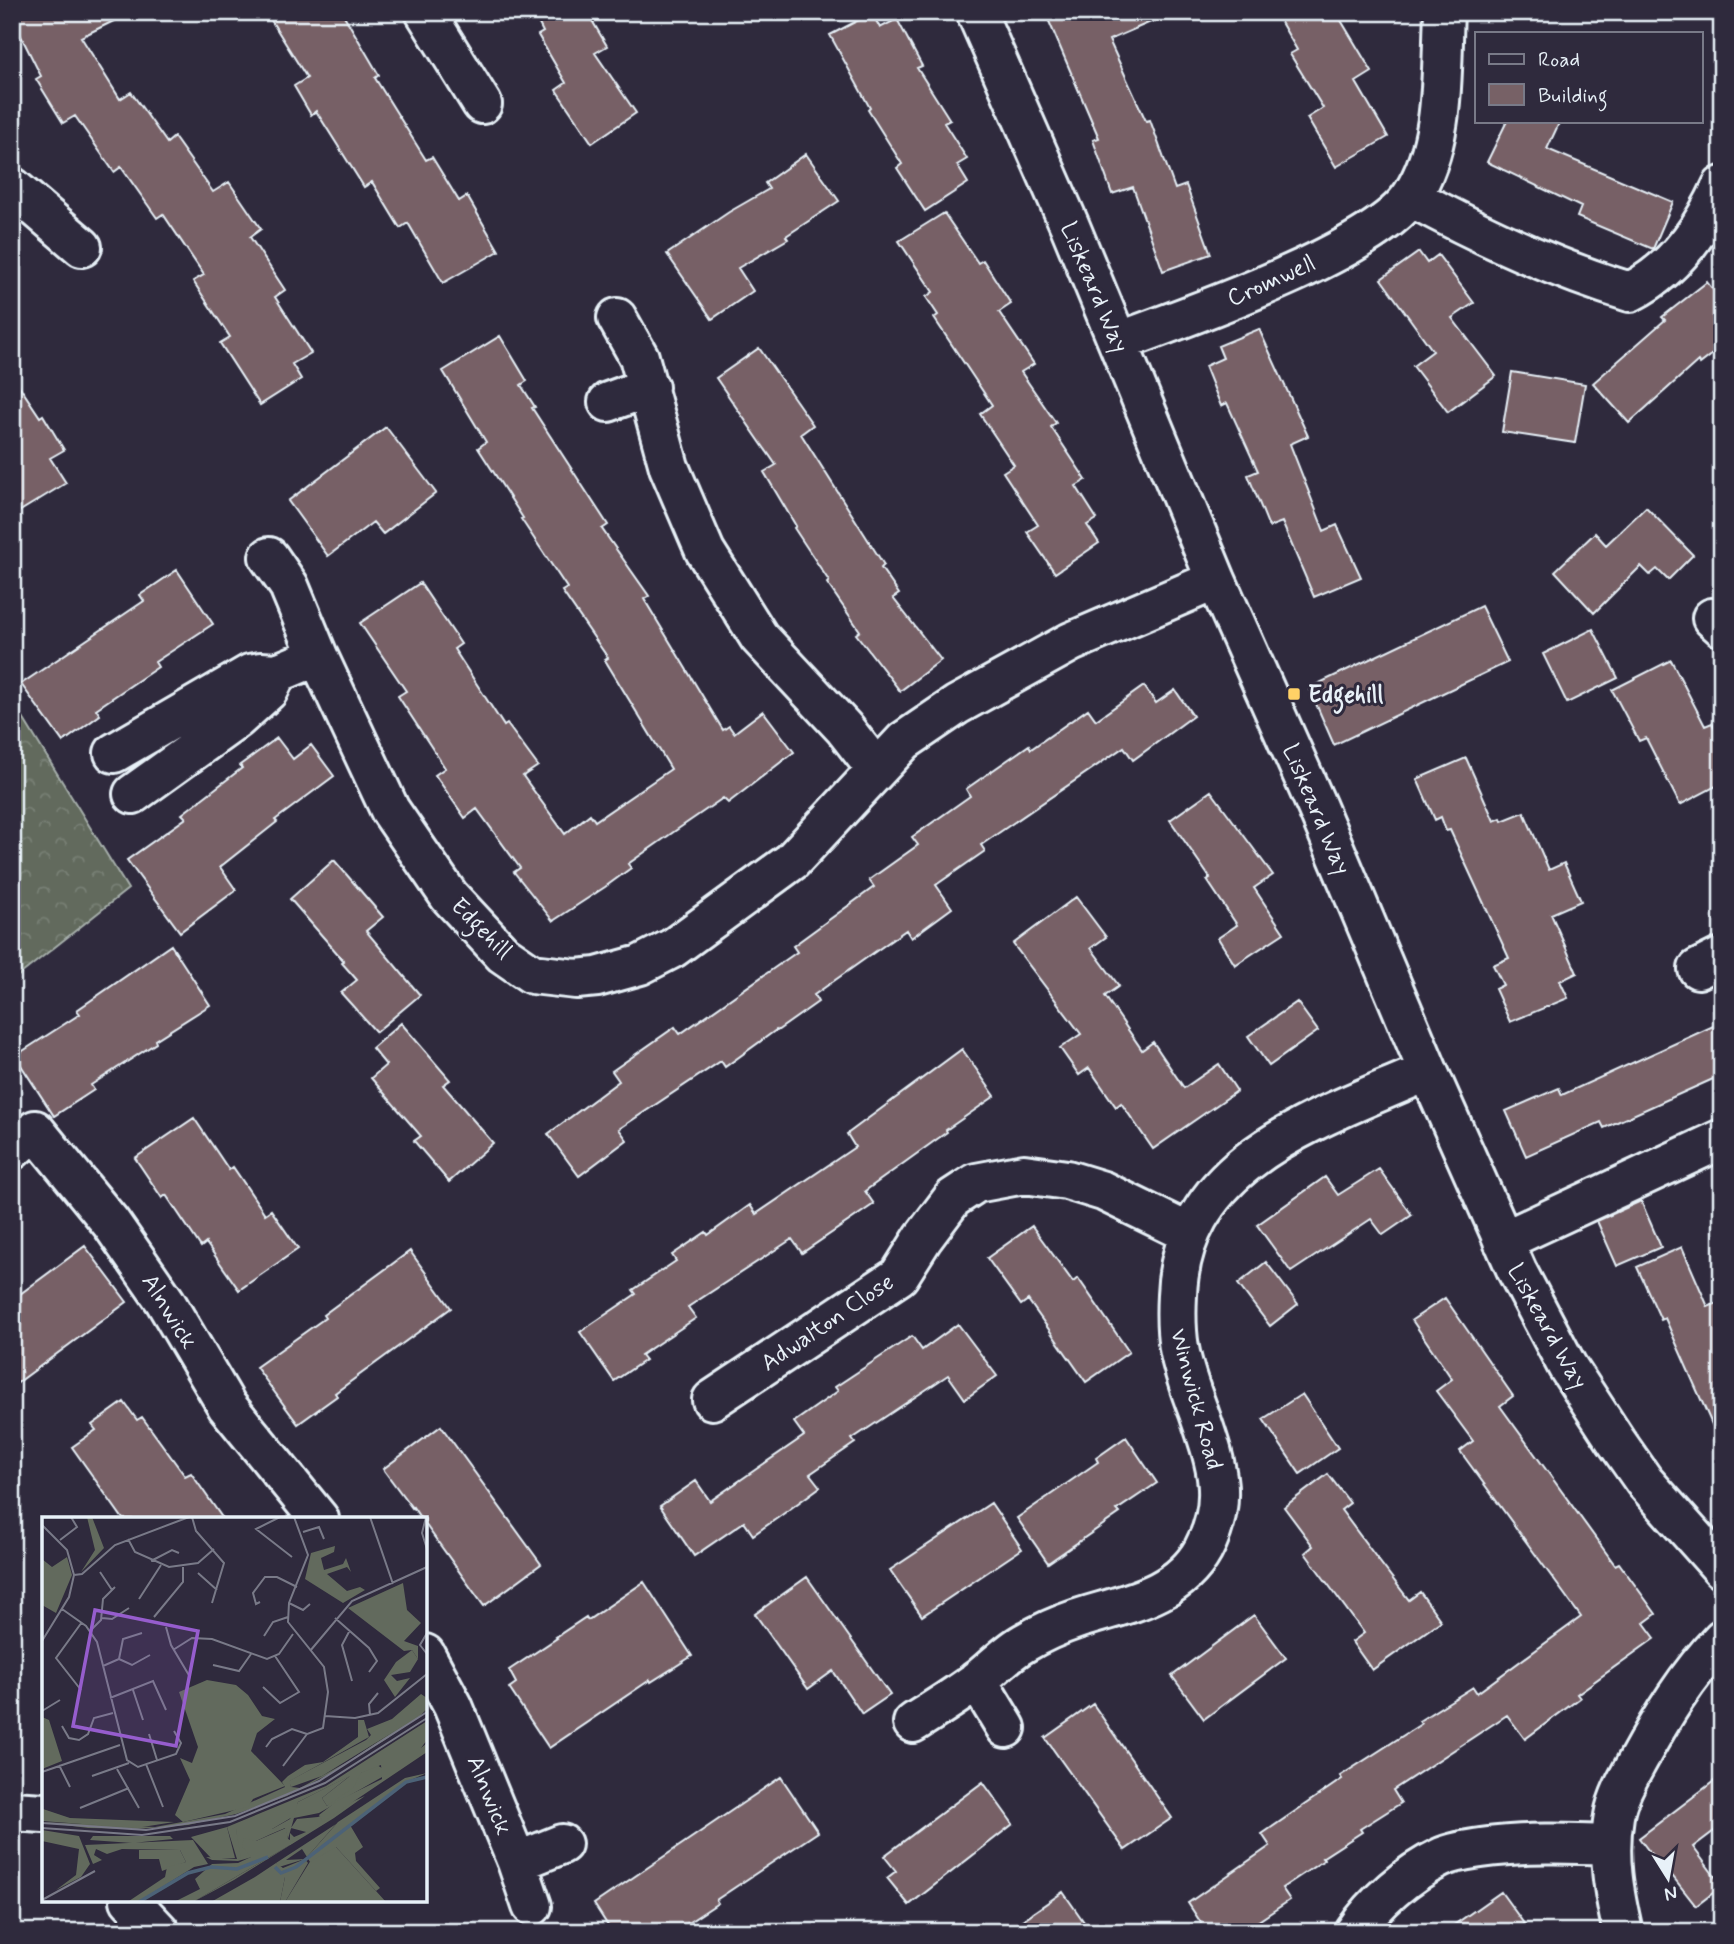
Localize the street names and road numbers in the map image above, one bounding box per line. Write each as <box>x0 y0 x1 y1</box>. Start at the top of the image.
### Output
street label: Liskeard Way <box>1052 218 1135 358</box>
street label: Cromwell <box>1223 248 1321 315</box>
street label: Liskeard Way <box>1274 740 1357 880</box>
street label: Edgehill <box>441 891 519 969</box>
street label: Liskeard Way <box>1499 1258 1594 1395</box>
street label: Adwalton Close <box>755 1267 900 1379</box>
street label: Alnwick <box>134 1268 204 1355</box>
street label: Winwick Road <box>1162 1326 1229 1473</box>
street label: Alnwick <box>459 1751 519 1840</box>

